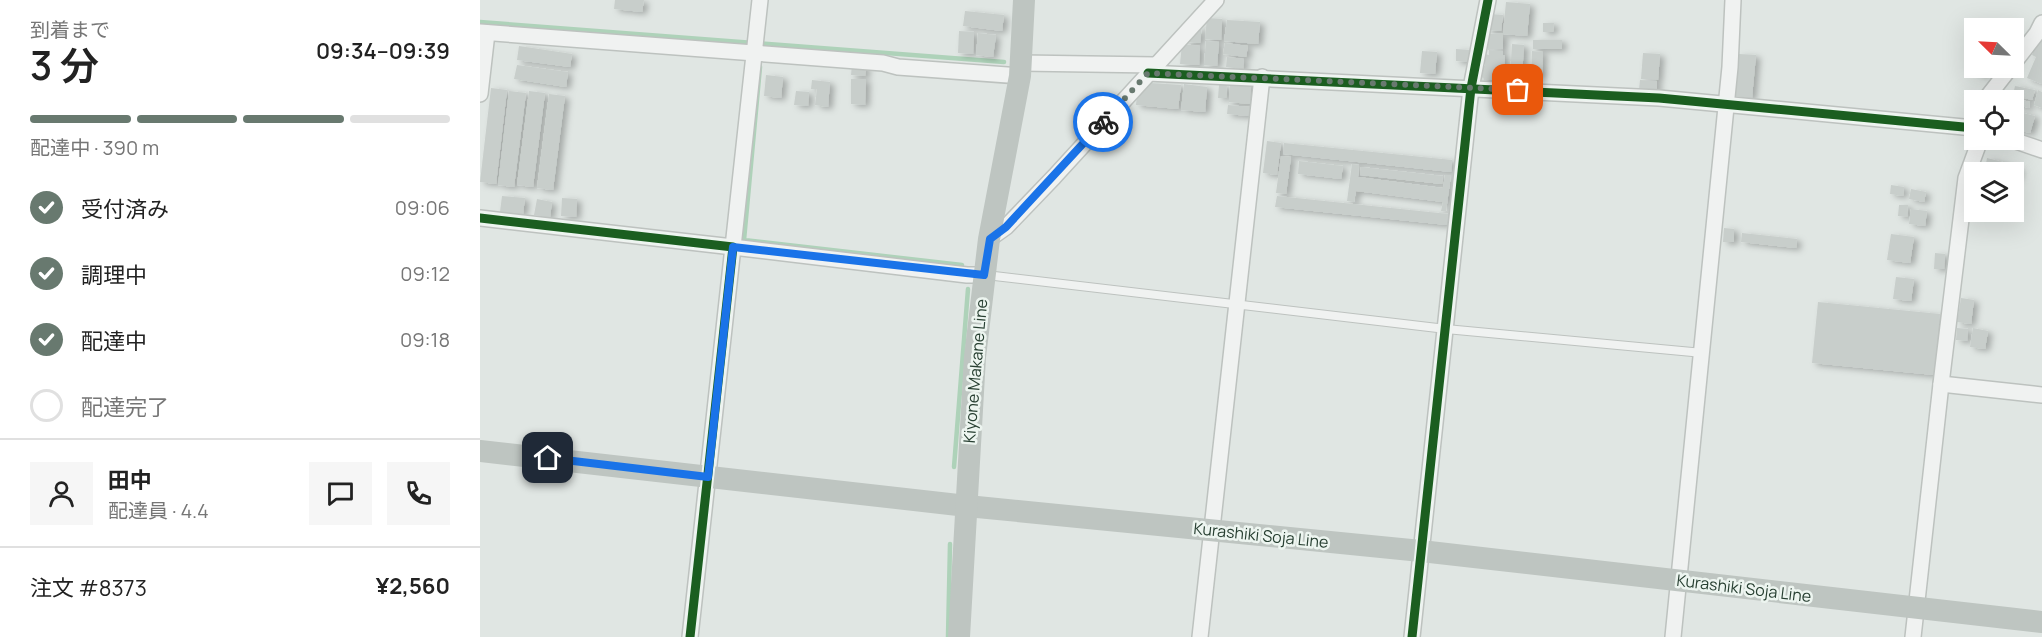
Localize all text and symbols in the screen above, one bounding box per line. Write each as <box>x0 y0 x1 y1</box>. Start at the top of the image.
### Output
text: 到着まで <box>30 16 110 43</box>
north arrow <box>1964 18 2024 78</box>
map controls <box>1964 18 2024 222</box>
text: 09:34–09:39 <box>316 36 450 66</box>
text: 3 分 <box>30 38 99 92</box>
pin <box>1492 64 1543 115</box>
icon: bag <box>1501 73 1534 106</box>
button: locate <box>1964 90 2024 150</box>
courier <box>1073 92 1133 152</box>
icon: bike <box>1087 106 1120 139</box>
text: 配達中 · 390 m <box>30 134 159 161</box>
button: layers <box>1964 162 2024 222</box>
icon: check <box>30 191 63 224</box>
text: 受付済み <box>81 194 169 224</box>
text: 09:06 <box>395 194 450 221</box>
icon: check <box>30 257 63 290</box>
text: 調理中 <box>81 260 147 290</box>
text: 09:12 <box>400 260 450 287</box>
street label: Kiyone Makane Line <box>958 298 992 444</box>
icon: check <box>30 323 63 356</box>
text: 配達中 <box>81 326 147 356</box>
text: 09:18 <box>400 326 450 353</box>
text: 配達完了 <box>81 392 169 422</box>
pin <box>522 432 573 483</box>
icon: home <box>531 441 564 474</box>
button: person <box>30 462 93 525</box>
button: chat <box>309 462 372 525</box>
button: phone <box>387 462 450 525</box>
text: 田中 <box>108 465 152 495</box>
text: 配達員 · 4.4 <box>108 497 209 524</box>
street label: Kurashiki Soja Line <box>1193 517 1329 553</box>
street label: Kurashiki Soja Line <box>1675 569 1813 607</box>
text: ¥2,560 <box>376 571 450 601</box>
text: 注文 #8373 <box>30 573 147 603</box>

